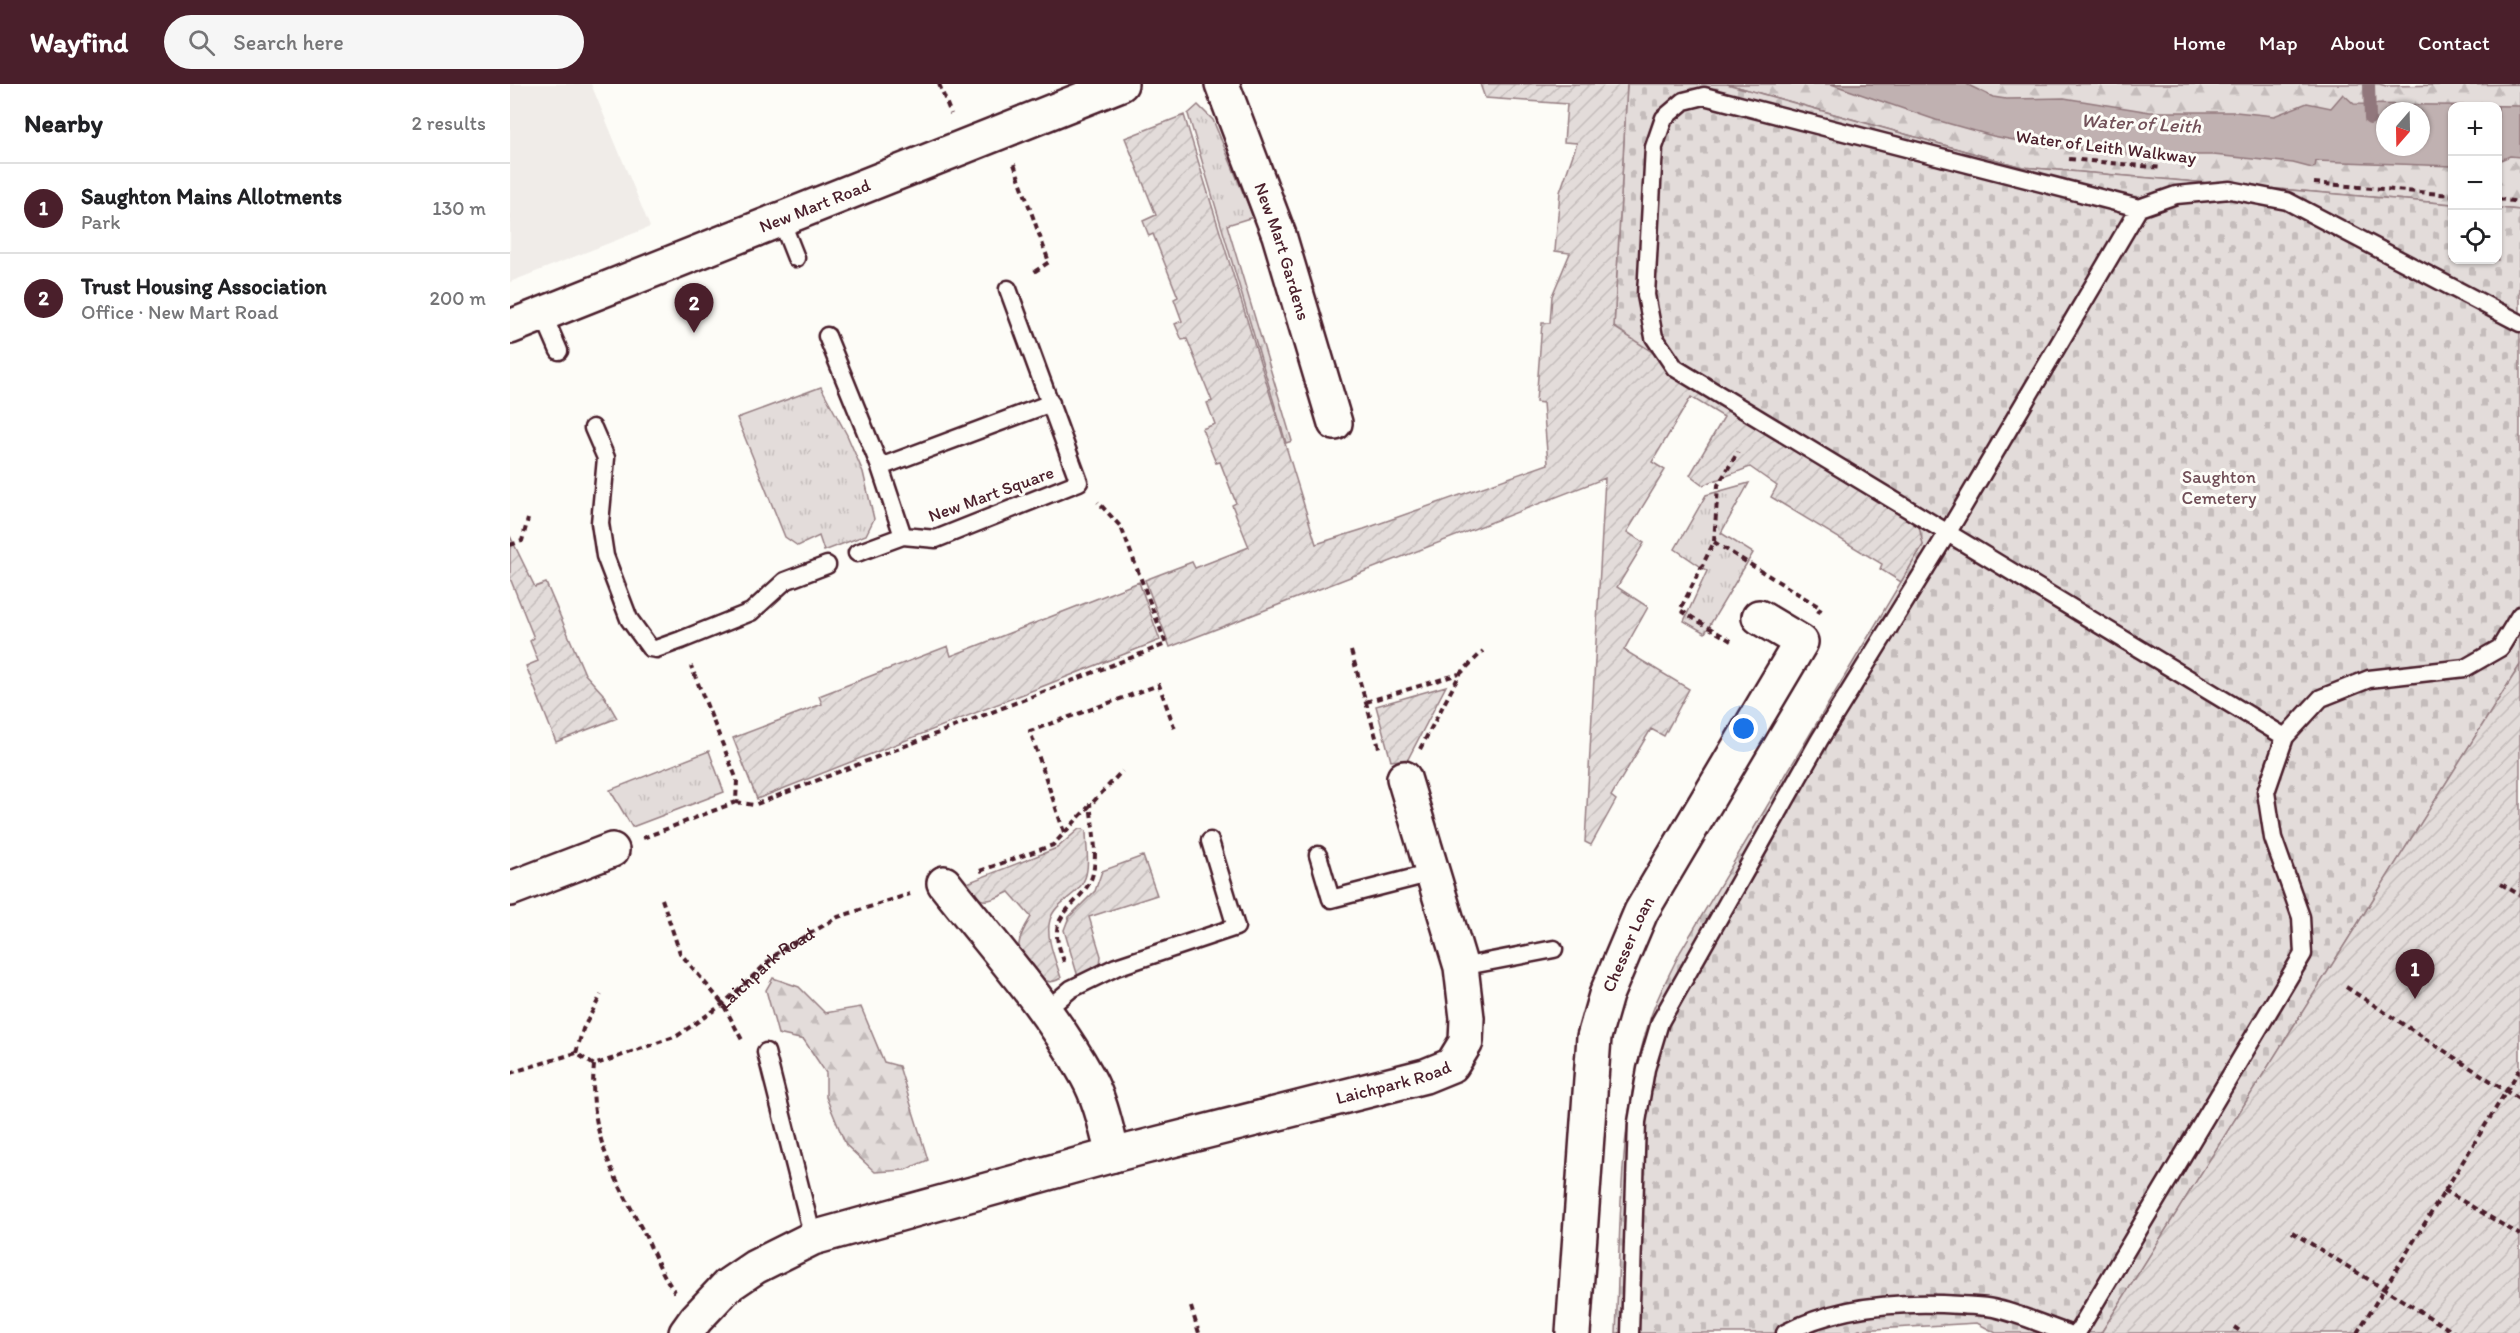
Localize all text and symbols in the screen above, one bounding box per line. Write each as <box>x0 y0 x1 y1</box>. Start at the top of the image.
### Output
search box <box>164 15 584 69</box>
text: Wayfind <box>30 25 128 59</box>
icon: search <box>185 26 218 59</box>
text: Search here <box>233 29 344 56</box>
text: Home <box>2173 30 2226 55</box>
text: Map <box>2259 30 2298 55</box>
text: About <box>2331 30 2385 55</box>
text: Contact <box>2418 30 2490 55</box>
north arrow <box>2376 102 2430 156</box>
map controls <box>2448 102 2502 264</box>
button: + <box>2448 102 2502 156</box>
text: Nearby <box>24 107 103 139</box>
water label: Water of Leith <box>2080 108 2203 138</box>
text: 2 results <box>412 111 486 135</box>
street label: Water of Leith Walkway <box>2014 125 2198 169</box>
button: − <box>2448 156 2502 210</box>
street label: New Mart Road <box>756 174 874 238</box>
street label: New Mart Gardens <box>1249 180 1315 323</box>
text: Saughton Mains Allotments <box>81 183 342 210</box>
text: 1 <box>39 196 48 220</box>
text: 130 m <box>432 196 486 220</box>
text: Park <box>81 210 120 234</box>
button: locate <box>2448 210 2502 264</box>
text: Trust Housing Association <box>81 273 327 300</box>
pin: 2 <box>674 284 714 333</box>
text: 2 <box>38 286 49 310</box>
text: 200 m <box>430 286 486 310</box>
text: Office · New Mart Road <box>81 300 279 324</box>
street label: New Mart Square <box>925 461 1057 527</box>
park label: Saughton Cemetery <box>2182 466 2257 509</box>
your location <box>1729 714 1758 743</box>
street label: Chesser Loan <box>1597 891 1659 996</box>
street label: Laichpark Road <box>713 922 818 1014</box>
pin: 1 <box>2396 950 2434 999</box>
street label: Laichpark Road <box>1333 1056 1454 1109</box>

